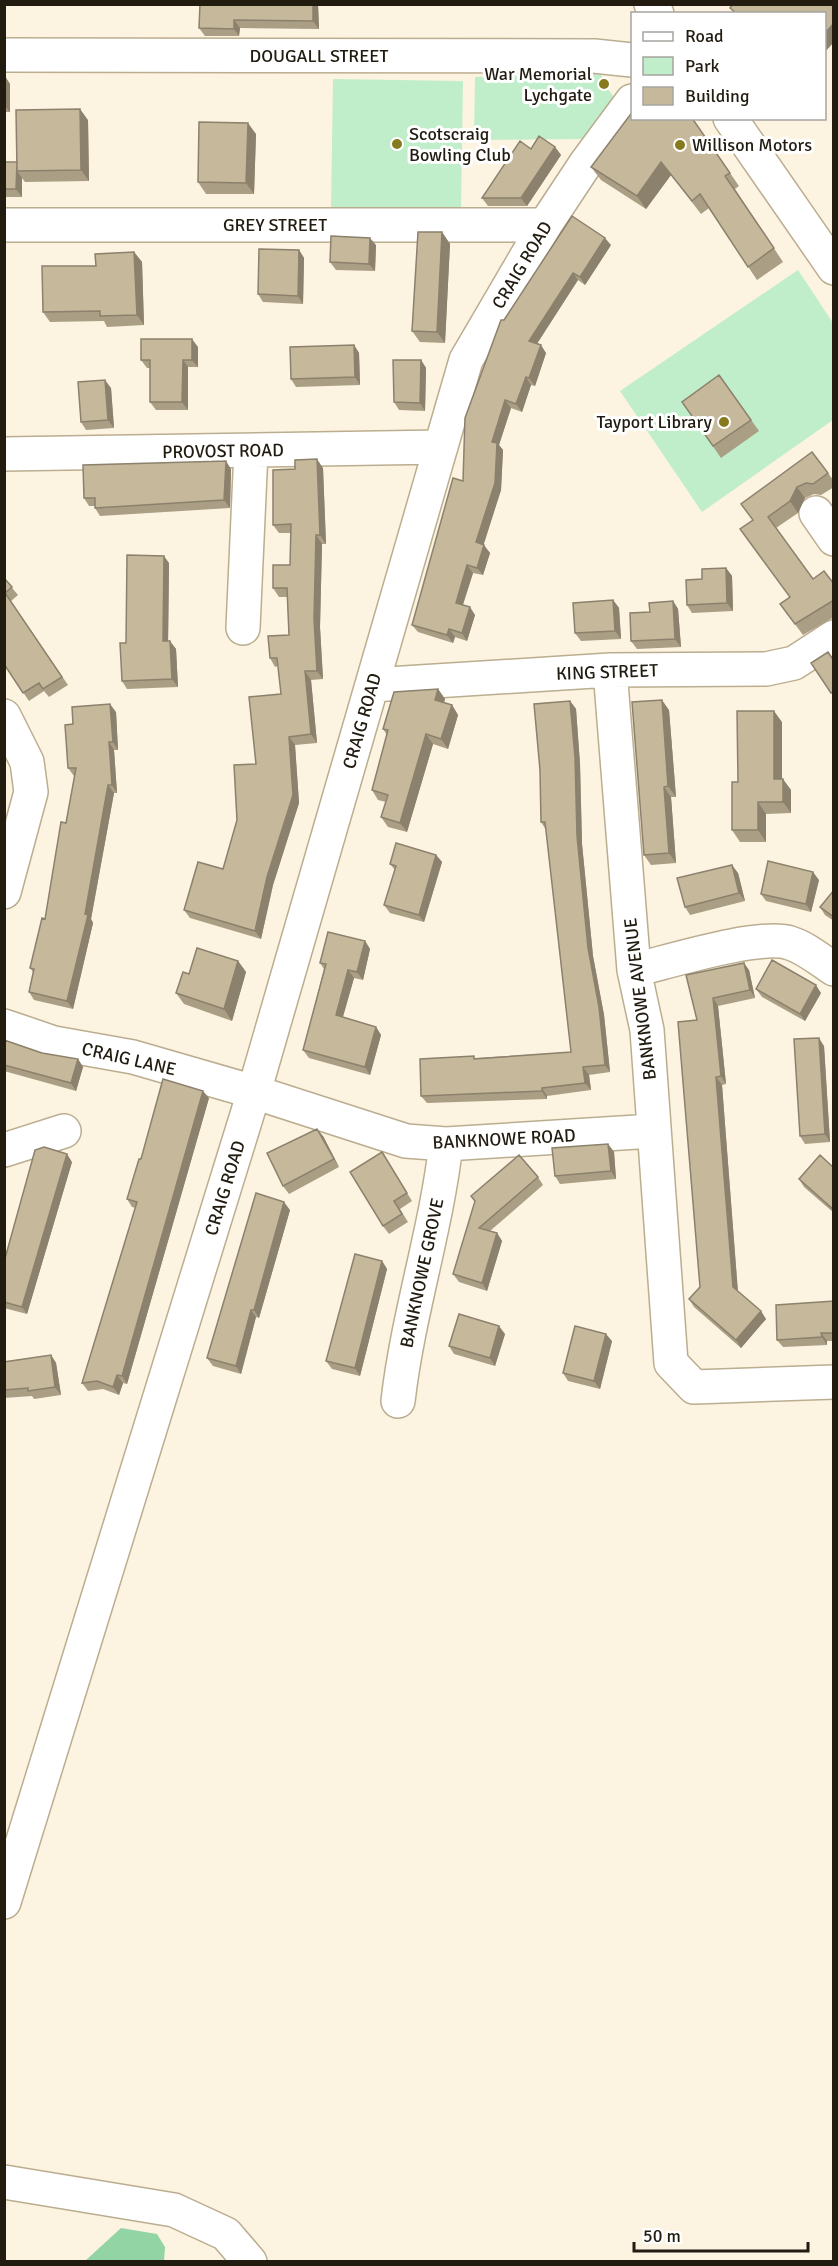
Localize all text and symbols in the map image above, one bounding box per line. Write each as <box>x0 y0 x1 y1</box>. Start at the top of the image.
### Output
legend <box>631 12 826 120</box>
text: Road <box>685 25 724 47</box>
street label: DOUGALL STREET <box>250 45 389 67</box>
text: Park <box>685 55 720 77</box>
place label: War Memorial Lychgate <box>484 63 592 106</box>
marker: War Memorial Lychgate <box>597 77 611 91</box>
text: Building <box>685 85 749 107</box>
place label: Scotscraig Bowling Club <box>409 123 511 166</box>
place label: Willison Motors <box>692 134 812 156</box>
marker: Scotscraig Bowling Club <box>390 137 404 151</box>
marker: Willison Motors <box>673 138 687 152</box>
street label: GREY STREET <box>223 214 327 236</box>
street label: CRAIG ROAD <box>487 217 557 313</box>
place label: Tayport Library <box>596 411 713 433</box>
marker: Tayport Library <box>717 415 731 429</box>
street label: PROVOST ROAD <box>162 439 284 463</box>
street label: KING STREET <box>556 659 659 685</box>
street label: CRAIG ROAD <box>338 671 386 771</box>
street label: BANKNOWE AVENUE <box>619 917 661 1081</box>
street label: CRAIG LANE <box>80 1037 178 1081</box>
street label: BANKNOWE ROAD <box>432 1124 576 1154</box>
street label: CRAIG ROAD <box>200 1138 250 1238</box>
street label: BANKNOWE GROVE <box>395 1196 449 1350</box>
scale bar <box>634 2215 808 2253</box>
text: 50 m <box>643 2225 681 2247</box>

